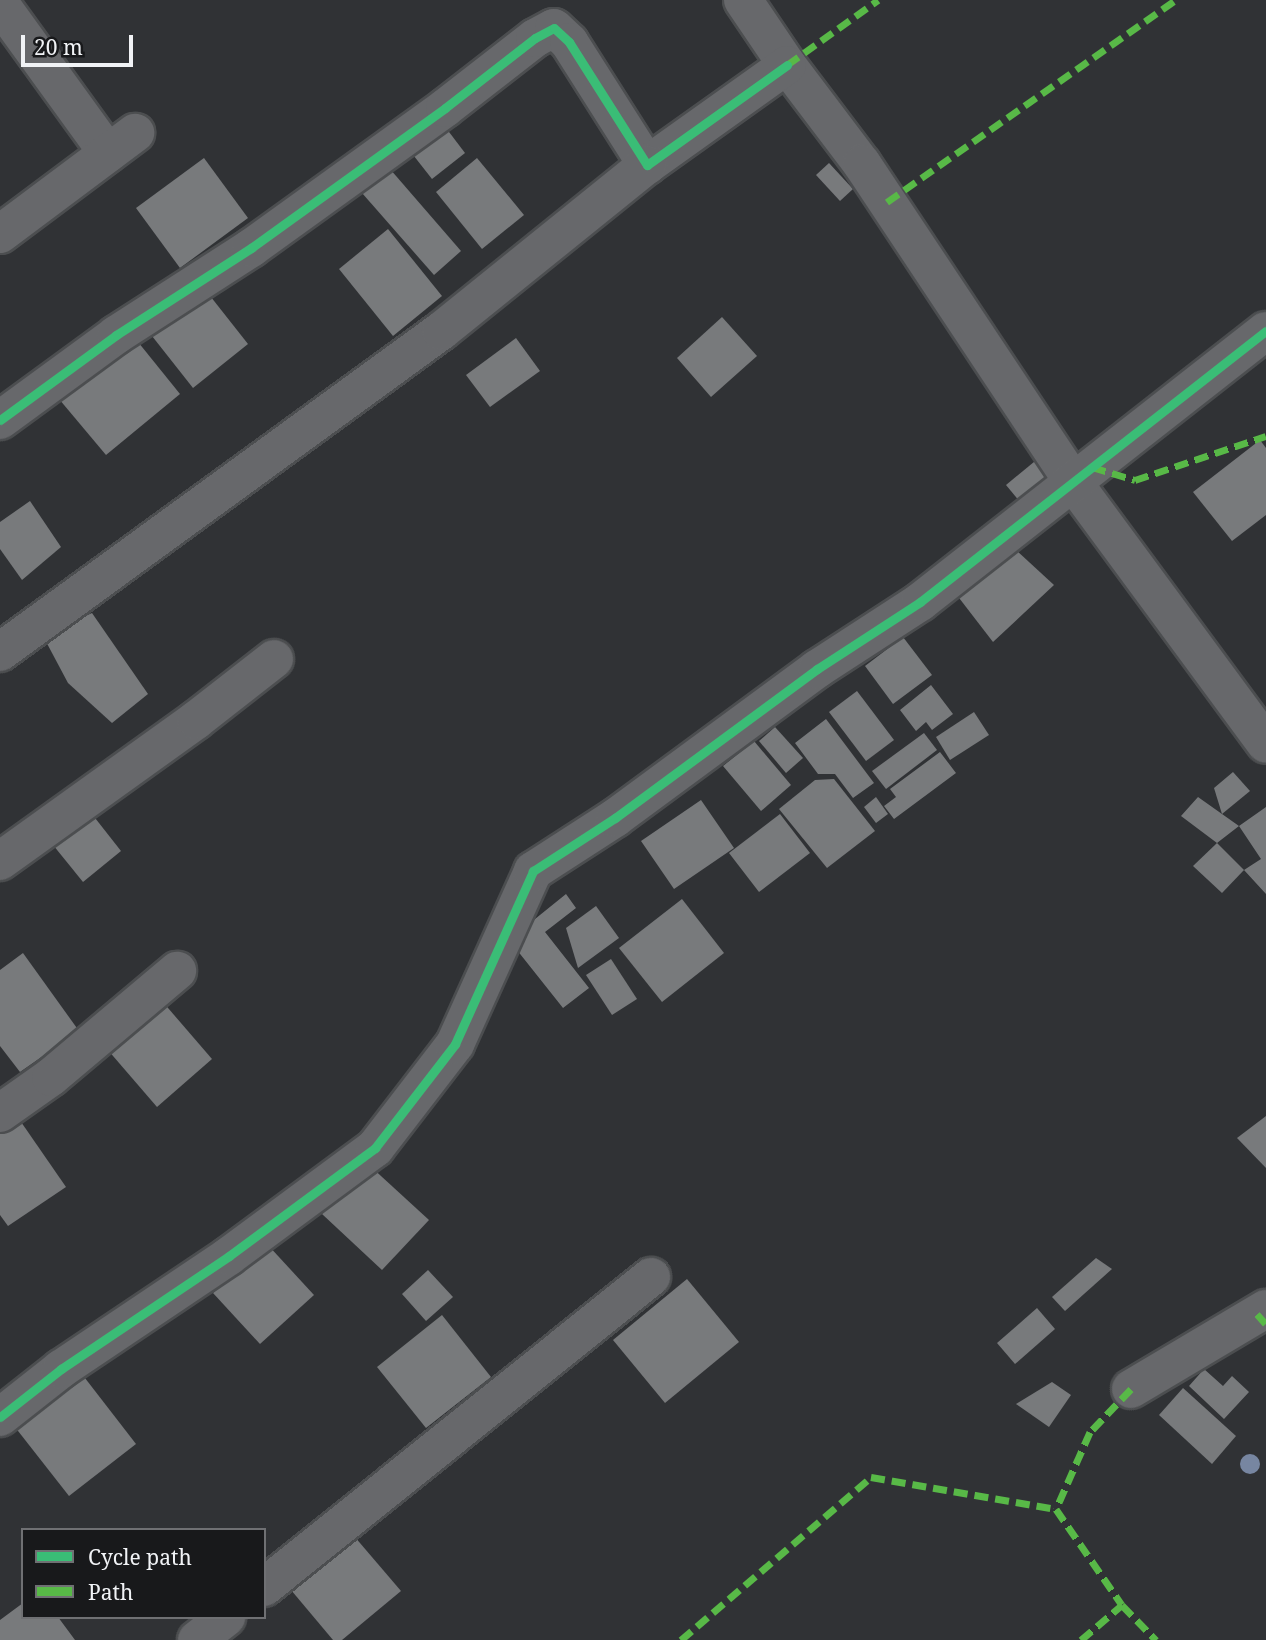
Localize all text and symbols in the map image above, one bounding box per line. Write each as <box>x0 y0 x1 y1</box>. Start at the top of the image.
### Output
scale bar <box>24 21 136 65</box>
text: 20 m <box>34 33 83 61</box>
legend <box>21 1528 266 1619</box>
text: Cycle path <box>88 1543 192 1571</box>
text: Path <box>88 1578 133 1606</box>

